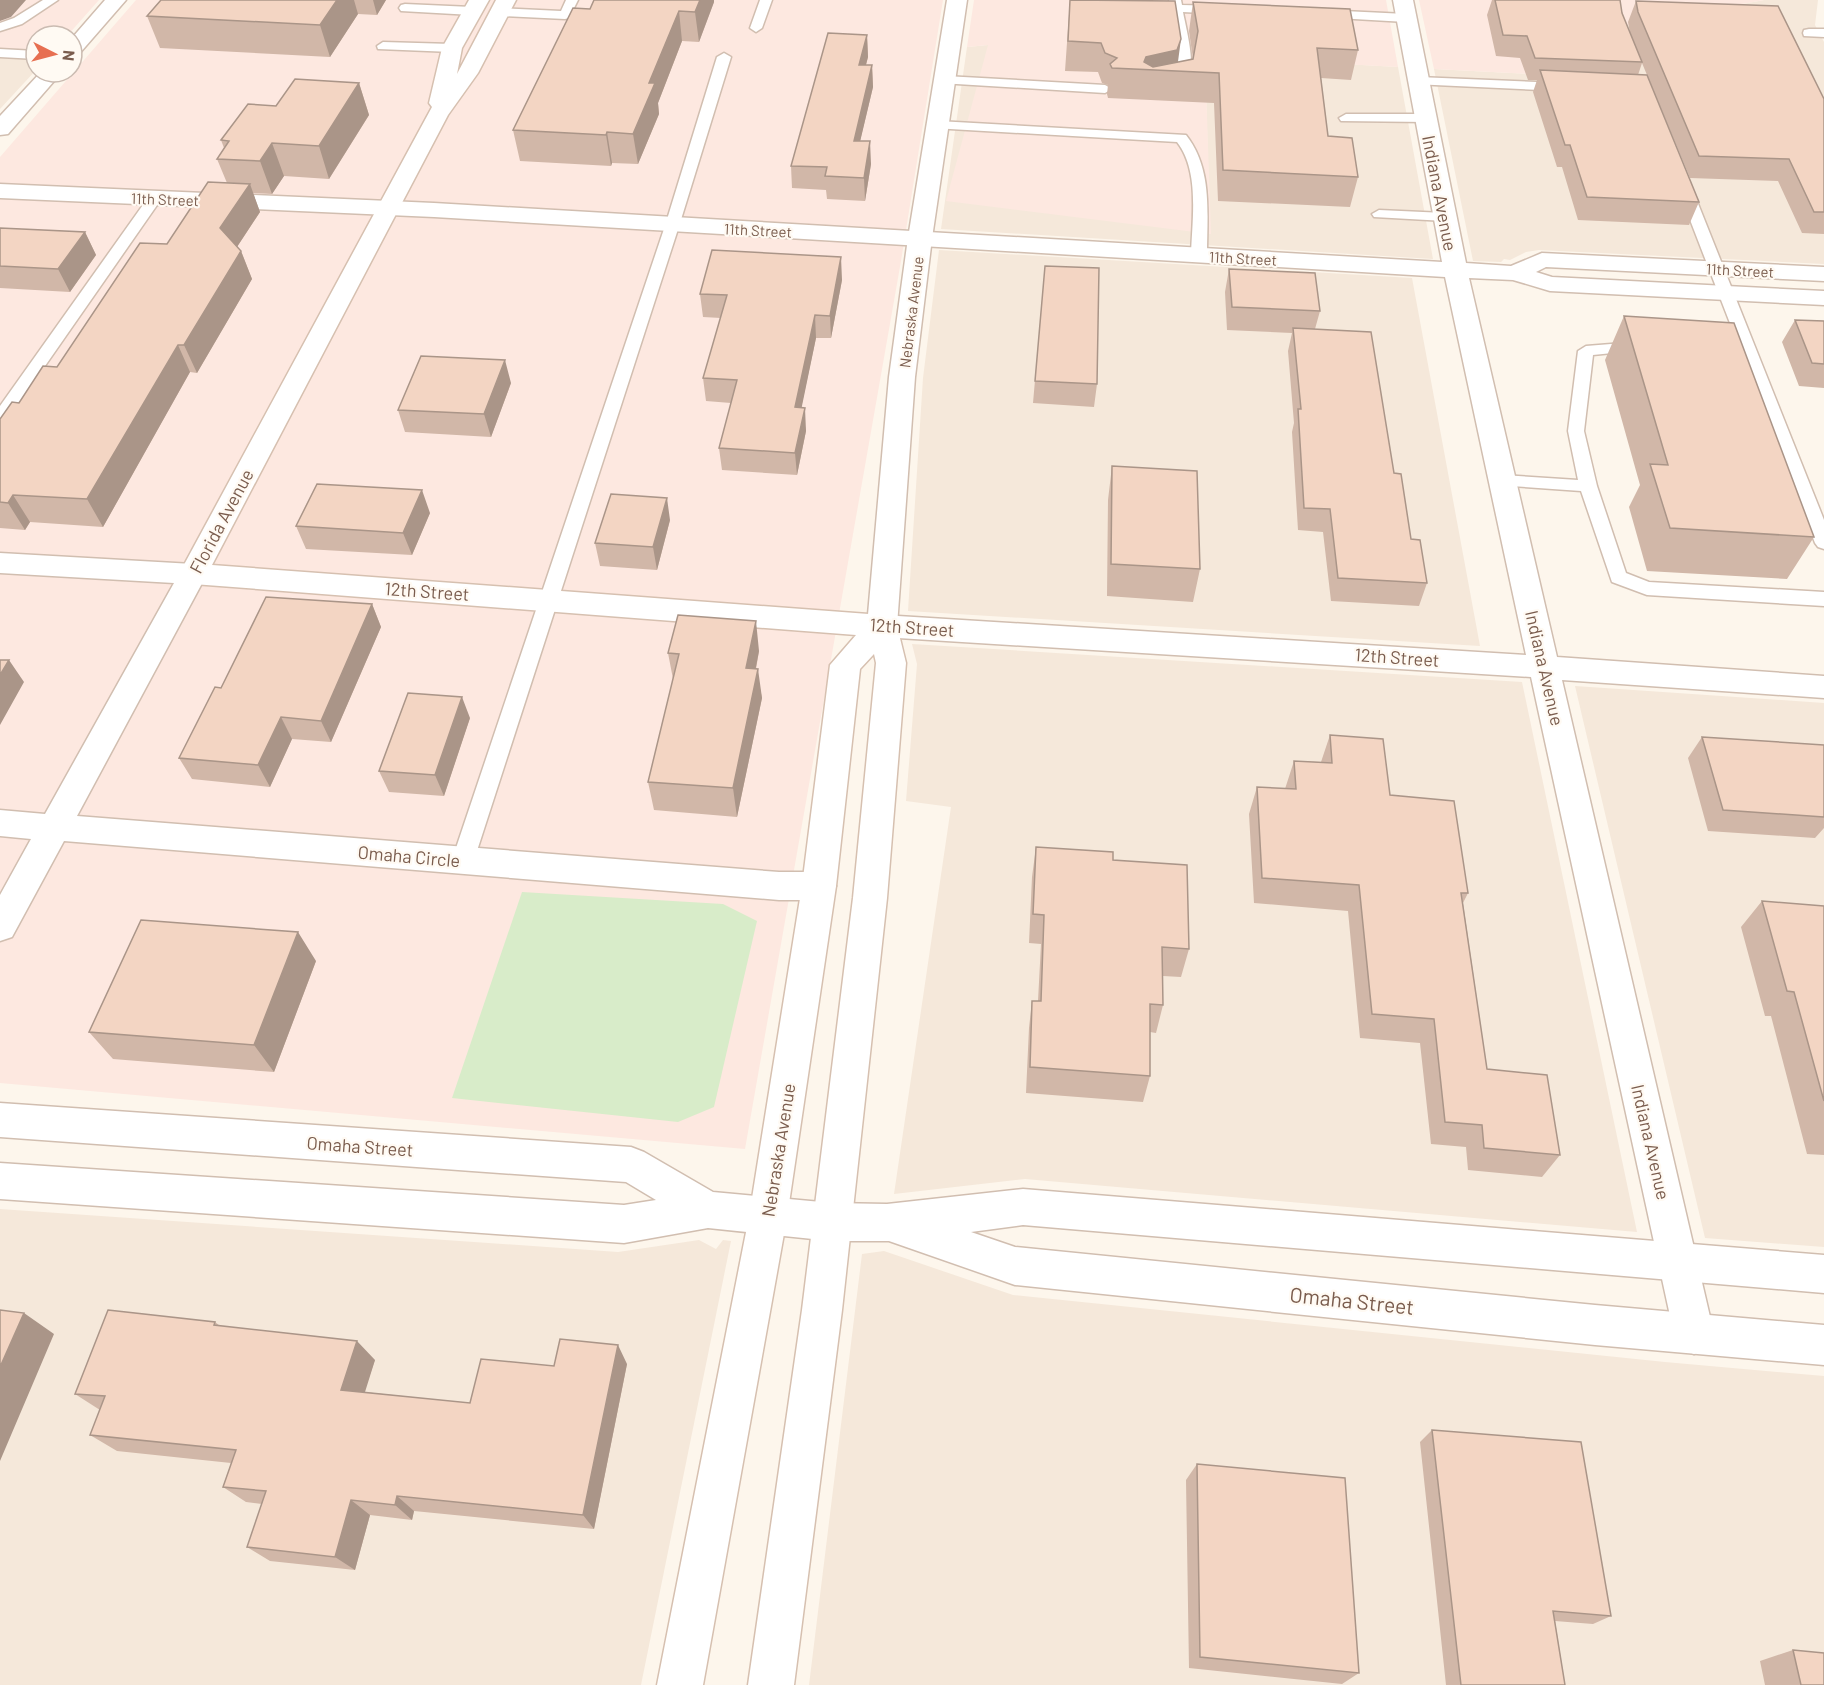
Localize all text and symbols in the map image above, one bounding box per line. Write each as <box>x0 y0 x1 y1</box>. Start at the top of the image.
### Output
north arrow <box>24 24 84 84</box>
text: N <box>59 49 79 62</box>
street label: Indiana Avenue <box>1418 133 1462 253</box>
street label: 11th Street <box>131 189 199 209</box>
street label: 11th Street <box>724 219 792 241</box>
street label: 11th Street <box>1209 247 1277 269</box>
street label: Nebraska Avenue <box>895 255 927 369</box>
street label: 11th Street <box>1706 259 1774 281</box>
street label: Florida Avenue <box>184 465 258 577</box>
street label: 12th Street <box>384 577 470 605</box>
street label: Indiana Avenue <box>1521 608 1569 728</box>
street label: 12th Street <box>869 613 955 641</box>
street label: 12th Street <box>1354 643 1440 671</box>
street label: Omaha Circle <box>357 841 461 871</box>
street label: Nebraska Avenue <box>757 1082 799 1218</box>
street label: Indiana Avenue <box>1627 1082 1675 1202</box>
street label: Omaha Street <box>306 1131 414 1161</box>
street label: Omaha Street <box>1289 1281 1415 1319</box>

